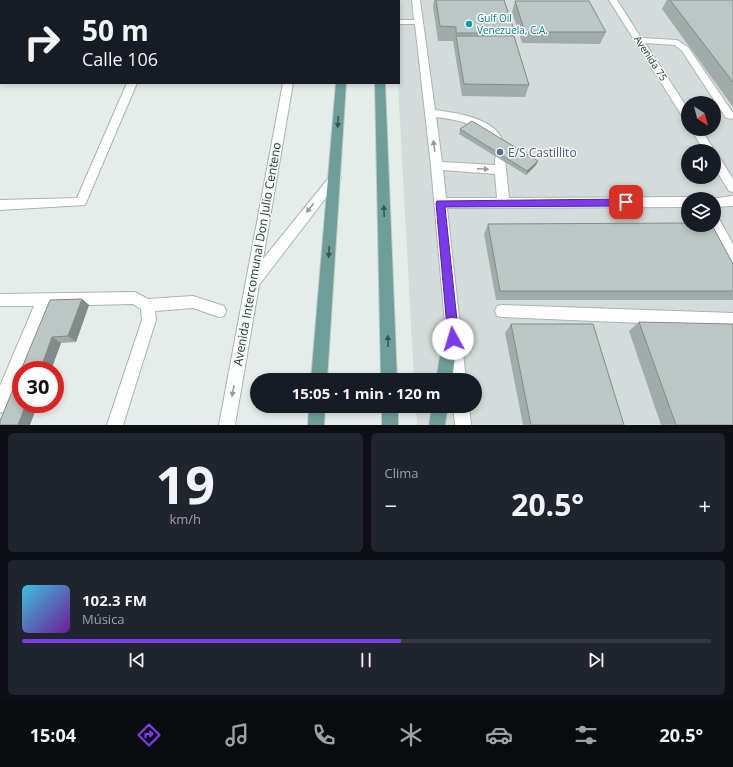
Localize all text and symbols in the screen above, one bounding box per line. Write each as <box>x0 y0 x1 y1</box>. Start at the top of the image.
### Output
text: 50 m <box>82 11 149 49</box>
place label: Gulf Oil Venezuela, C.A. <box>477 11 548 37</box>
icon: right <box>16 16 68 68</box>
marker: Gulf Oil Venezuela, C.A. <box>464 19 474 29</box>
street label: Avenida 75 <box>631 33 671 84</box>
text: Calle 106 <box>82 47 158 71</box>
north arrow <box>681 96 721 136</box>
map controls <box>681 96 721 232</box>
one-way arrow <box>335 116 342 128</box>
one-way arrow <box>431 140 437 152</box>
street label: Avenida Intercomunal Don Julio Centeno <box>229 141 285 367</box>
place label: E/S Castillito <box>508 144 577 161</box>
button: sound <box>681 144 721 184</box>
marker: E/S Castillito <box>495 147 505 157</box>
one-way arrow <box>477 166 489 173</box>
pin <box>609 185 643 219</box>
icon: arrive <box>615 191 637 213</box>
button: layers <box>681 192 721 232</box>
one-way arrow <box>306 203 314 214</box>
one-way arrow <box>381 204 387 217</box>
one-way arrow <box>325 246 332 258</box>
position arrow <box>432 318 474 360</box>
one-way arrow <box>385 334 391 347</box>
speed limit sign: 30 <box>12 361 64 413</box>
text: 15:05 · 1 min · 120 m <box>292 383 440 403</box>
one-way arrow <box>230 384 236 397</box>
text: 19 <box>156 448 215 519</box>
text: Clima <box>385 464 419 482</box>
text: 20.5° <box>511 484 584 525</box>
text: − <box>385 490 397 520</box>
text: + <box>698 490 711 520</box>
text: km/h <box>169 510 201 528</box>
text: 102.3 FM <box>82 590 147 610</box>
text: Música <box>82 610 125 628</box>
icon: previous <box>126 649 148 671</box>
icon: pause <box>355 649 377 671</box>
icon: next <box>585 649 607 671</box>
icon: directions <box>135 721 163 749</box>
icon: music <box>223 721 251 749</box>
icon: phone <box>310 721 338 749</box>
icon: climate <box>397 721 425 749</box>
icon: car <box>485 721 513 749</box>
icon: filters <box>572 721 600 749</box>
text: 15:04 <box>30 723 76 747</box>
text: 20.5° <box>660 723 703 747</box>

